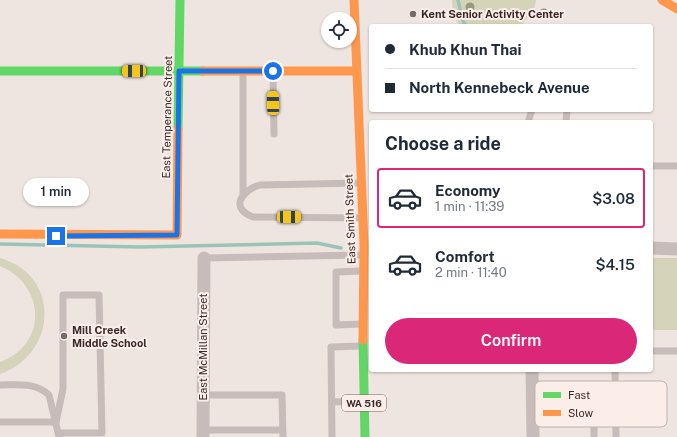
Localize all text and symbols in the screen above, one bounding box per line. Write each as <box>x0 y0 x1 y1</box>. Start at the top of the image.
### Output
place label: Kent Senior Activity Center <box>421 8 564 20</box>
marker: Kent Senior Activity Center <box>408 9 418 19</box>
map controls <box>321 12 357 48</box>
button: locate <box>321 12 357 48</box>
text: Khub Khun Thai <box>409 41 522 58</box>
street label: East Temperance Street <box>160 55 174 179</box>
route start <box>264 62 282 80</box>
car <box>122 65 146 77</box>
text: North Kennebeck Avenue <box>409 79 590 96</box>
car <box>267 91 279 115</box>
text: Choose a ride <box>385 133 501 154</box>
street label: East Smith Street <box>342 174 358 264</box>
callout: 1 min <box>23 178 89 206</box>
icon: car <box>387 180 423 216</box>
text: Economy <box>435 182 500 199</box>
text: 1 min <box>41 184 71 199</box>
text: $3.08 <box>592 190 635 207</box>
text: 1 min · 11:39 <box>435 199 504 214</box>
car <box>277 211 301 223</box>
route end <box>47 227 65 245</box>
icon: car <box>387 246 423 282</box>
text: Comfort <box>435 248 495 265</box>
text: $4.15 <box>595 256 635 273</box>
text: 2 min · 11:40 <box>435 265 507 280</box>
street label: East McMillan Street <box>197 294 209 400</box>
button: Confirm <box>385 318 637 364</box>
place label: Mill Creek Middle School <box>72 324 147 349</box>
marker: Mill Creek Middle School <box>59 331 69 341</box>
legend <box>535 381 667 427</box>
text: Fast <box>568 389 590 401</box>
road number: WA 516 <box>342 395 386 411</box>
text: Slow <box>568 407 594 419</box>

